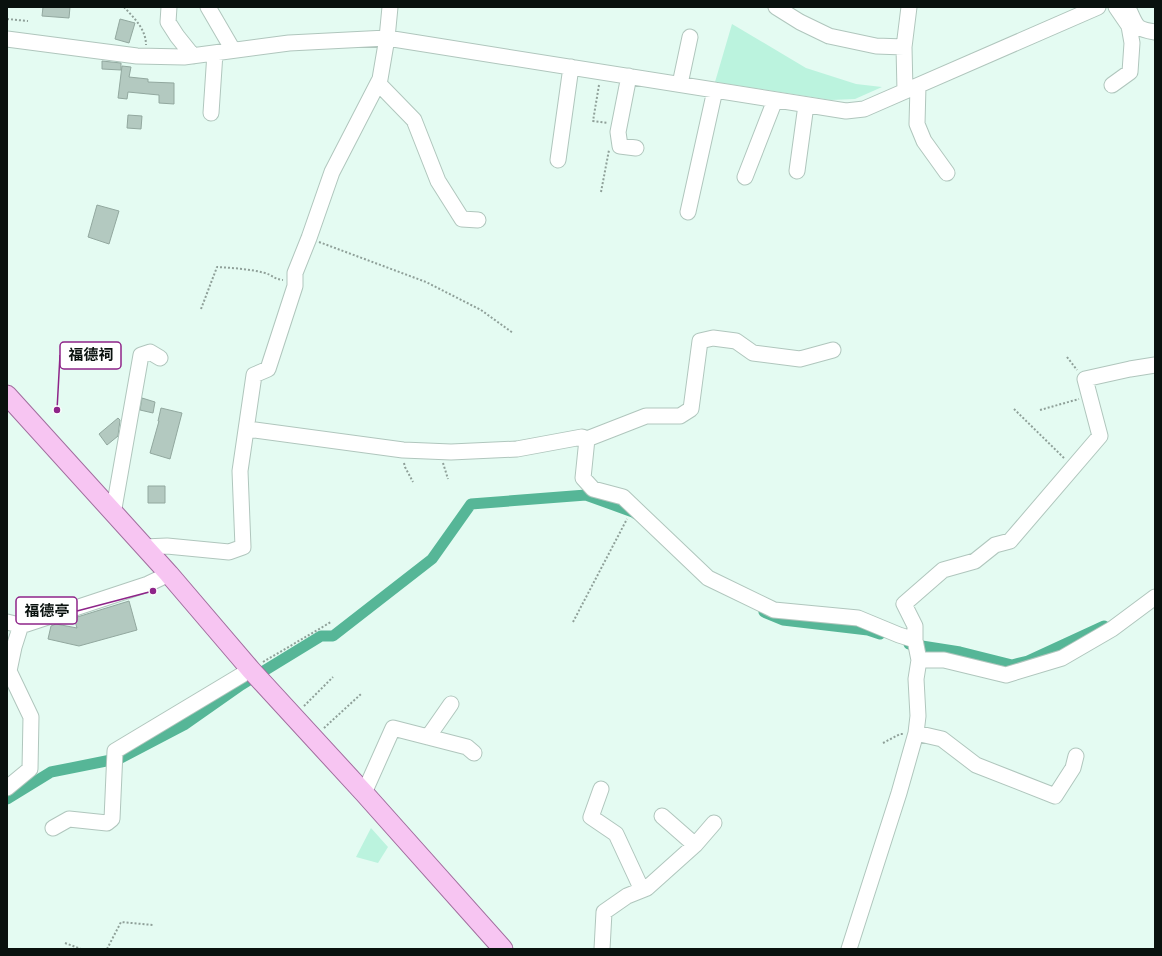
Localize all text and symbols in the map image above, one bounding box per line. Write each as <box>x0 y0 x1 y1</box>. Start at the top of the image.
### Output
callout: 福德祠 <box>60 342 121 369</box>
text: 福德祠 <box>68 346 114 363</box>
callout: 福德亭 <box>16 597 77 624</box>
text: 福德亭 <box>24 602 70 619</box>

